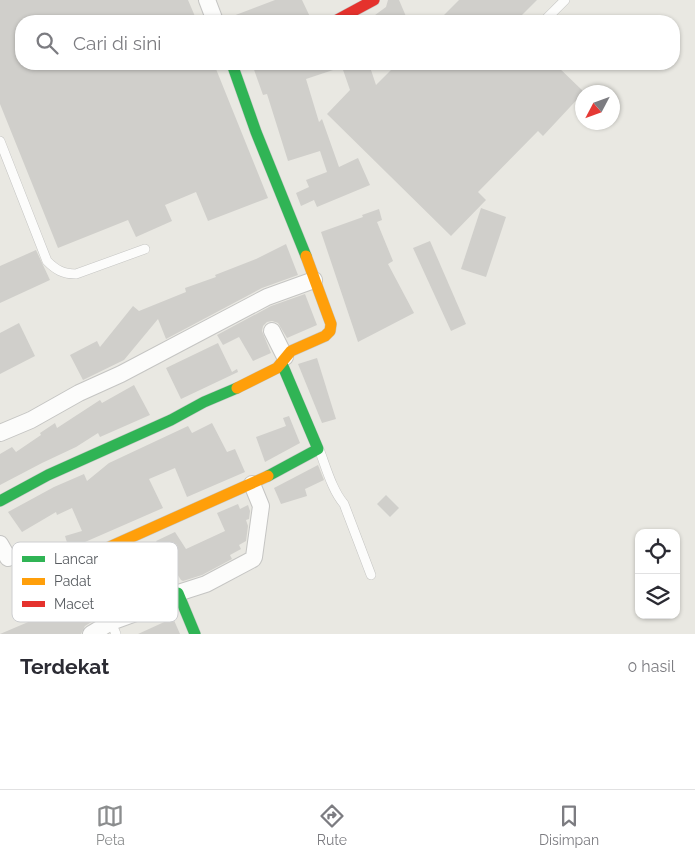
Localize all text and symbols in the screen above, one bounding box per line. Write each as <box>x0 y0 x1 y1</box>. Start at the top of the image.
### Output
search box <box>15 15 680 70</box>
icon: search <box>33 29 61 57</box>
text: Cari di sini <box>73 32 161 54</box>
north arrow <box>575 85 620 130</box>
map controls <box>635 529 680 619</box>
button: locate <box>635 529 680 574</box>
legend <box>12 542 178 622</box>
text: Lancar <box>54 551 98 567</box>
text: Padat <box>54 573 92 589</box>
button: layers <box>635 574 680 619</box>
text: Macet <box>54 596 95 612</box>
text: Terdekat <box>20 654 109 679</box>
text: 0 hasil <box>628 657 675 676</box>
tab: Peta <box>96 802 125 848</box>
tab: Rute <box>317 802 347 848</box>
tab: Disimpan <box>539 802 599 848</box>

